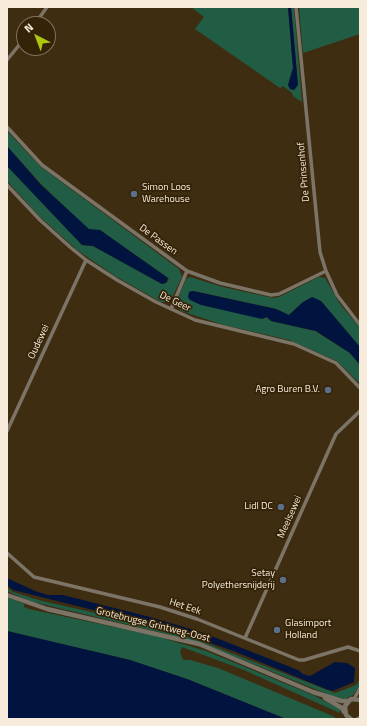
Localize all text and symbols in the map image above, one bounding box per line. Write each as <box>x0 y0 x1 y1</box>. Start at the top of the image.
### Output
north arrow <box>16 16 56 56</box>
text: N <box>20 19 37 36</box>
street label: De Prinsenhof <box>295 142 313 202</box>
place label: Simon Loos Warehouse <box>142 182 191 206</box>
marker: Simon Loos Warehouse <box>129 189 139 199</box>
street label: De Passen <box>137 222 179 258</box>
street label: De Geer <box>157 289 193 315</box>
street label: Oudewei <box>26 323 52 361</box>
place label: Agro Buren B.V. <box>255 384 320 396</box>
marker: Agro Buren B.V. <box>323 385 333 395</box>
street label: Meelsewei <box>275 494 305 540</box>
place label: Lidl DC <box>244 501 273 513</box>
marker: Lidl DC <box>276 502 286 512</box>
place label: Setay Polyethersnijderij <box>202 568 275 592</box>
marker: Setay Polyethersnijderij <box>278 575 288 585</box>
street label: Het Eek <box>168 596 202 618</box>
street label: Grotebrugse Grintweg-Oost <box>95 605 211 645</box>
place label: Glasimport Holland <box>285 618 331 642</box>
marker: Glasimport Holland <box>272 625 282 635</box>

